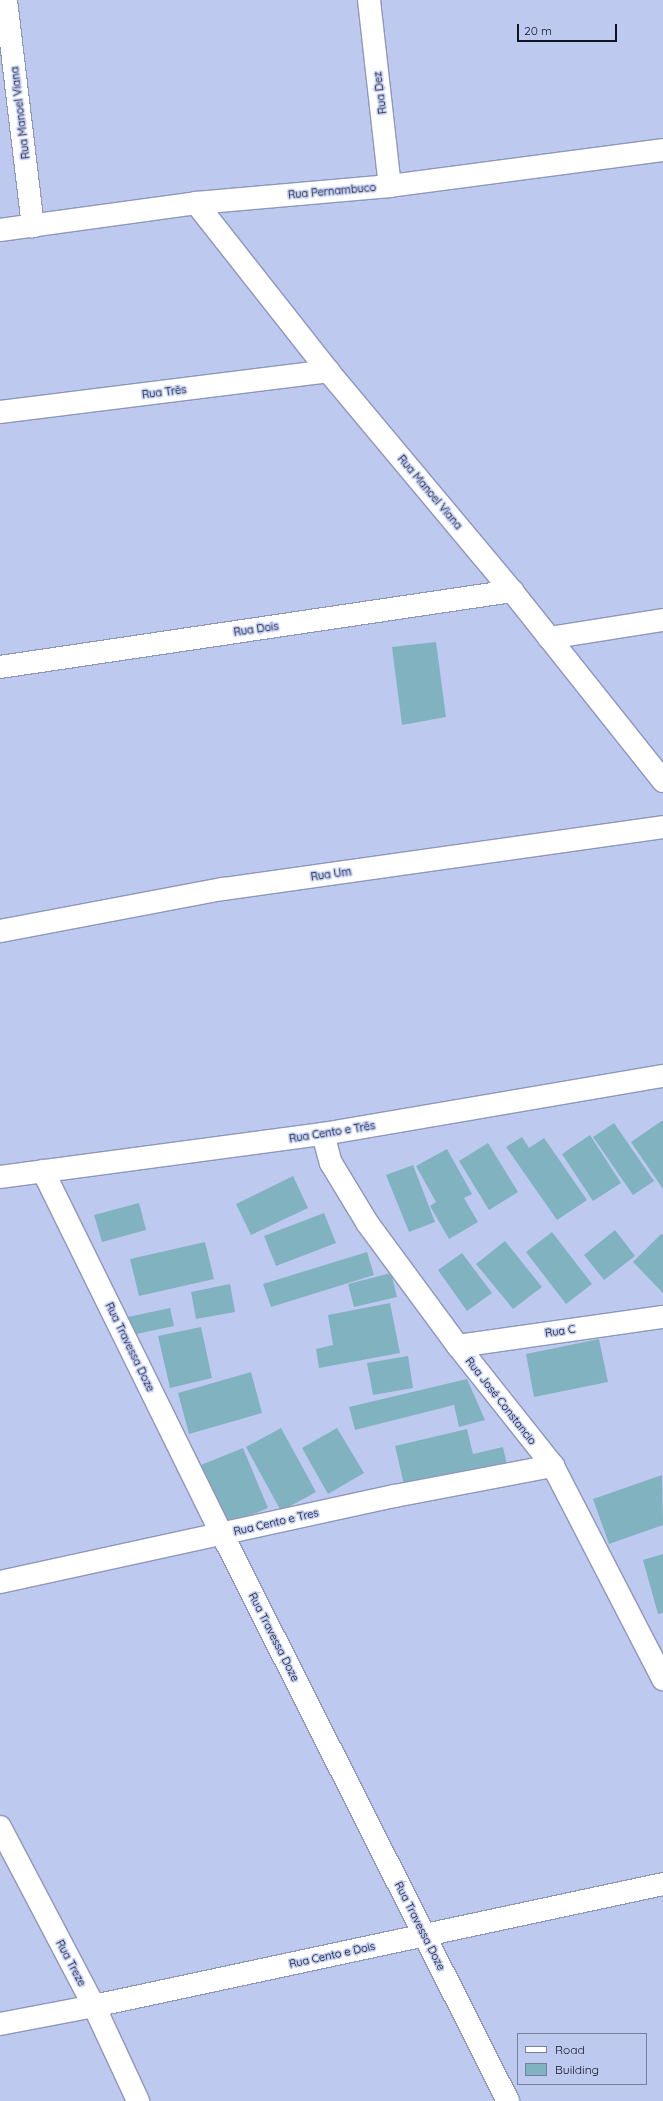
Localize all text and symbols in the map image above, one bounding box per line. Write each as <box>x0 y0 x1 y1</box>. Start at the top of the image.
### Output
scale bar <box>519 16 619 42</box>
text: 20 m <box>524 23 552 38</box>
street label: Rua Manoel Viana <box>8 66 32 160</box>
street label: Rua Dez <box>371 71 389 115</box>
street label: Rua Pernambuco <box>287 181 377 201</box>
street label: Rua Três <box>141 383 187 401</box>
street label: Rua Manoel Viana <box>395 452 465 532</box>
street label: Rua Dois <box>233 619 279 639</box>
street label: Rua Um <box>310 865 352 883</box>
street label: Rua Cento e Três <box>288 1119 376 1145</box>
street label: Rua Travessa Doze <box>103 1300 157 1394</box>
street label: Rua C <box>544 1322 576 1340</box>
street label: Rua José Constancio <box>463 1355 539 1447</box>
street label: Rua Cento e Tres <box>232 1506 320 1538</box>
street label: Rua Travessa Doze <box>246 1590 302 1684</box>
street label: Rua Travessa Doze <box>392 1879 448 1973</box>
street label: Rua Treze <box>53 1937 89 1989</box>
street label: Rua Cento e Dois <box>288 1939 376 1971</box>
legend <box>517 2033 647 2085</box>
text: Road <box>555 2042 585 2057</box>
text: Building <box>555 2062 599 2077</box>

